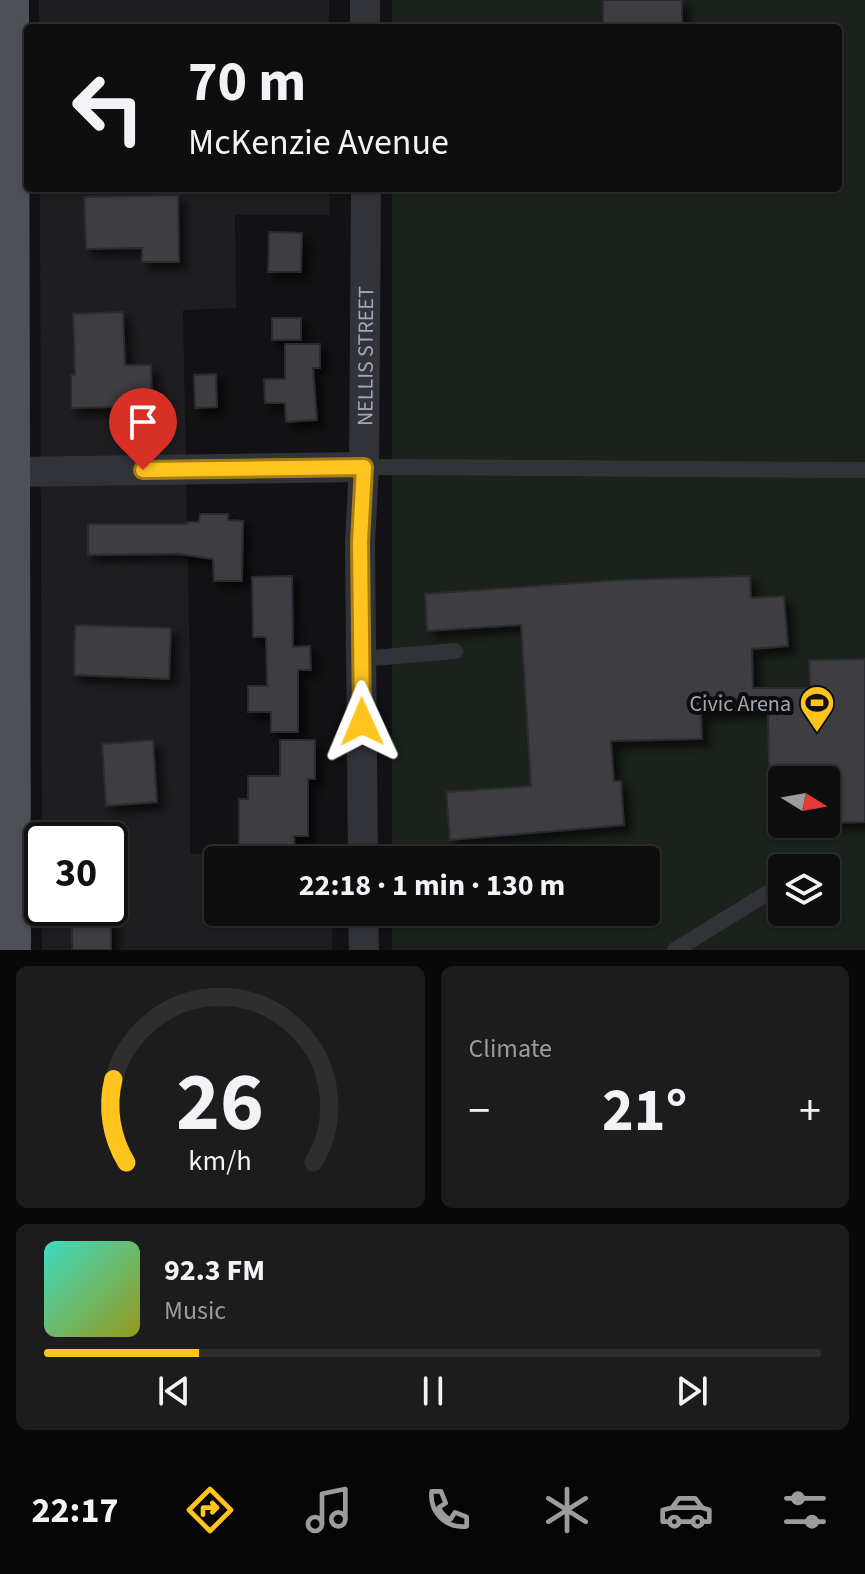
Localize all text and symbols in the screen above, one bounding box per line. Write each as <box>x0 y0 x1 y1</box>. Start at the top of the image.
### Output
text: 70 m <box>188 43 306 122</box>
icon: left <box>56 56 160 160</box>
text: McKenzie Avenue <box>188 117 449 168</box>
street label: NELLIS STREET <box>349 286 382 426</box>
pin <box>109 388 177 470</box>
icon: arrive <box>121 400 165 444</box>
position arrow <box>320 680 404 764</box>
sports icon: Civic Arena <box>798 684 836 734</box>
place label: Civic Arena <box>690 688 791 720</box>
north arrow <box>768 766 840 838</box>
map controls <box>768 766 840 926</box>
speed limit sign: 30 <box>24 822 128 926</box>
button: layers <box>768 854 840 926</box>
text: 22:18 · 1 min · 130 m <box>299 864 565 907</box>
text: Climate <box>469 1030 552 1067</box>
text: 26 <box>176 1044 264 1162</box>
text: 21° <box>602 1069 687 1154</box>
text: − <box>469 1080 490 1143</box>
text: + <box>799 1080 821 1143</box>
text: km/h <box>189 1141 252 1181</box>
text: 92.3 FM <box>164 1249 265 1292</box>
text: Music <box>164 1292 226 1329</box>
icon: previous <box>152 1369 196 1413</box>
icon: pause <box>411 1369 455 1413</box>
icon: next <box>670 1369 714 1413</box>
icon: directions <box>182 1482 238 1538</box>
icon: music <box>301 1482 357 1538</box>
icon: phone <box>420 1482 476 1538</box>
icon: climate <box>539 1482 595 1538</box>
icon: car <box>658 1482 714 1538</box>
icon: filters <box>777 1482 833 1538</box>
text: 22:17 <box>32 1485 118 1536</box>

